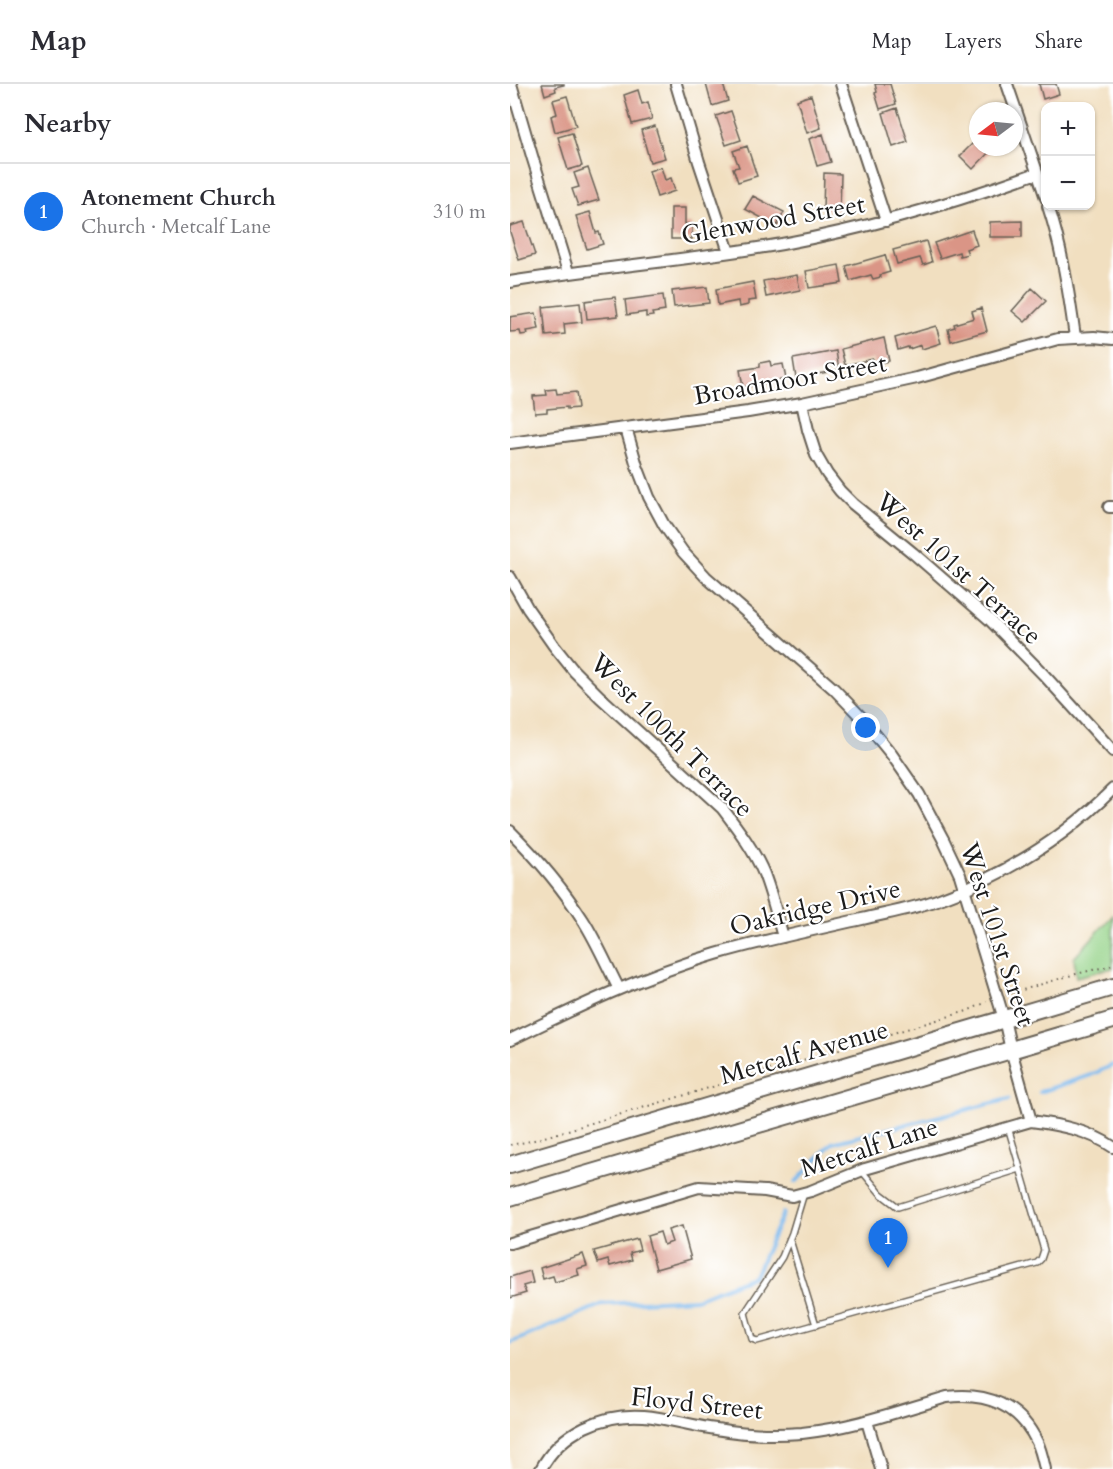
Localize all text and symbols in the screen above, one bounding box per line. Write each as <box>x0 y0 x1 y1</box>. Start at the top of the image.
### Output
text: Map <box>30 22 87 60</box>
text: Map <box>872 27 912 56</box>
text: Layers <box>945 27 1002 56</box>
text: Share <box>1035 27 1083 56</box>
north arrow <box>969 102 1023 156</box>
map controls <box>1041 102 1095 210</box>
button: + <box>1041 102 1095 156</box>
text: Nearby <box>24 106 112 141</box>
button: − <box>1041 156 1095 210</box>
text: Atonement Church <box>81 183 276 213</box>
street label: Glenwood Street <box>678 186 868 253</box>
text: 1 <box>38 198 49 225</box>
text: 310 m <box>433 198 486 225</box>
text: Church · Metcalf Lane <box>81 213 271 240</box>
street label: Broadmoor Street <box>691 345 889 414</box>
street label: West 101st Terrace <box>867 483 1050 653</box>
street label: West 100th Terrace <box>581 645 761 825</box>
your location <box>851 713 880 742</box>
street label: West 101st Street <box>951 837 1044 1030</box>
street label: Oakridge Drive <box>726 871 904 944</box>
street label: Metcalf Avenue <box>716 1012 892 1093</box>
street label: Metcalf Lane <box>796 1109 942 1186</box>
pin: 1 <box>868 1218 908 1268</box>
street label: Floyd Street <box>629 1379 765 1428</box>

